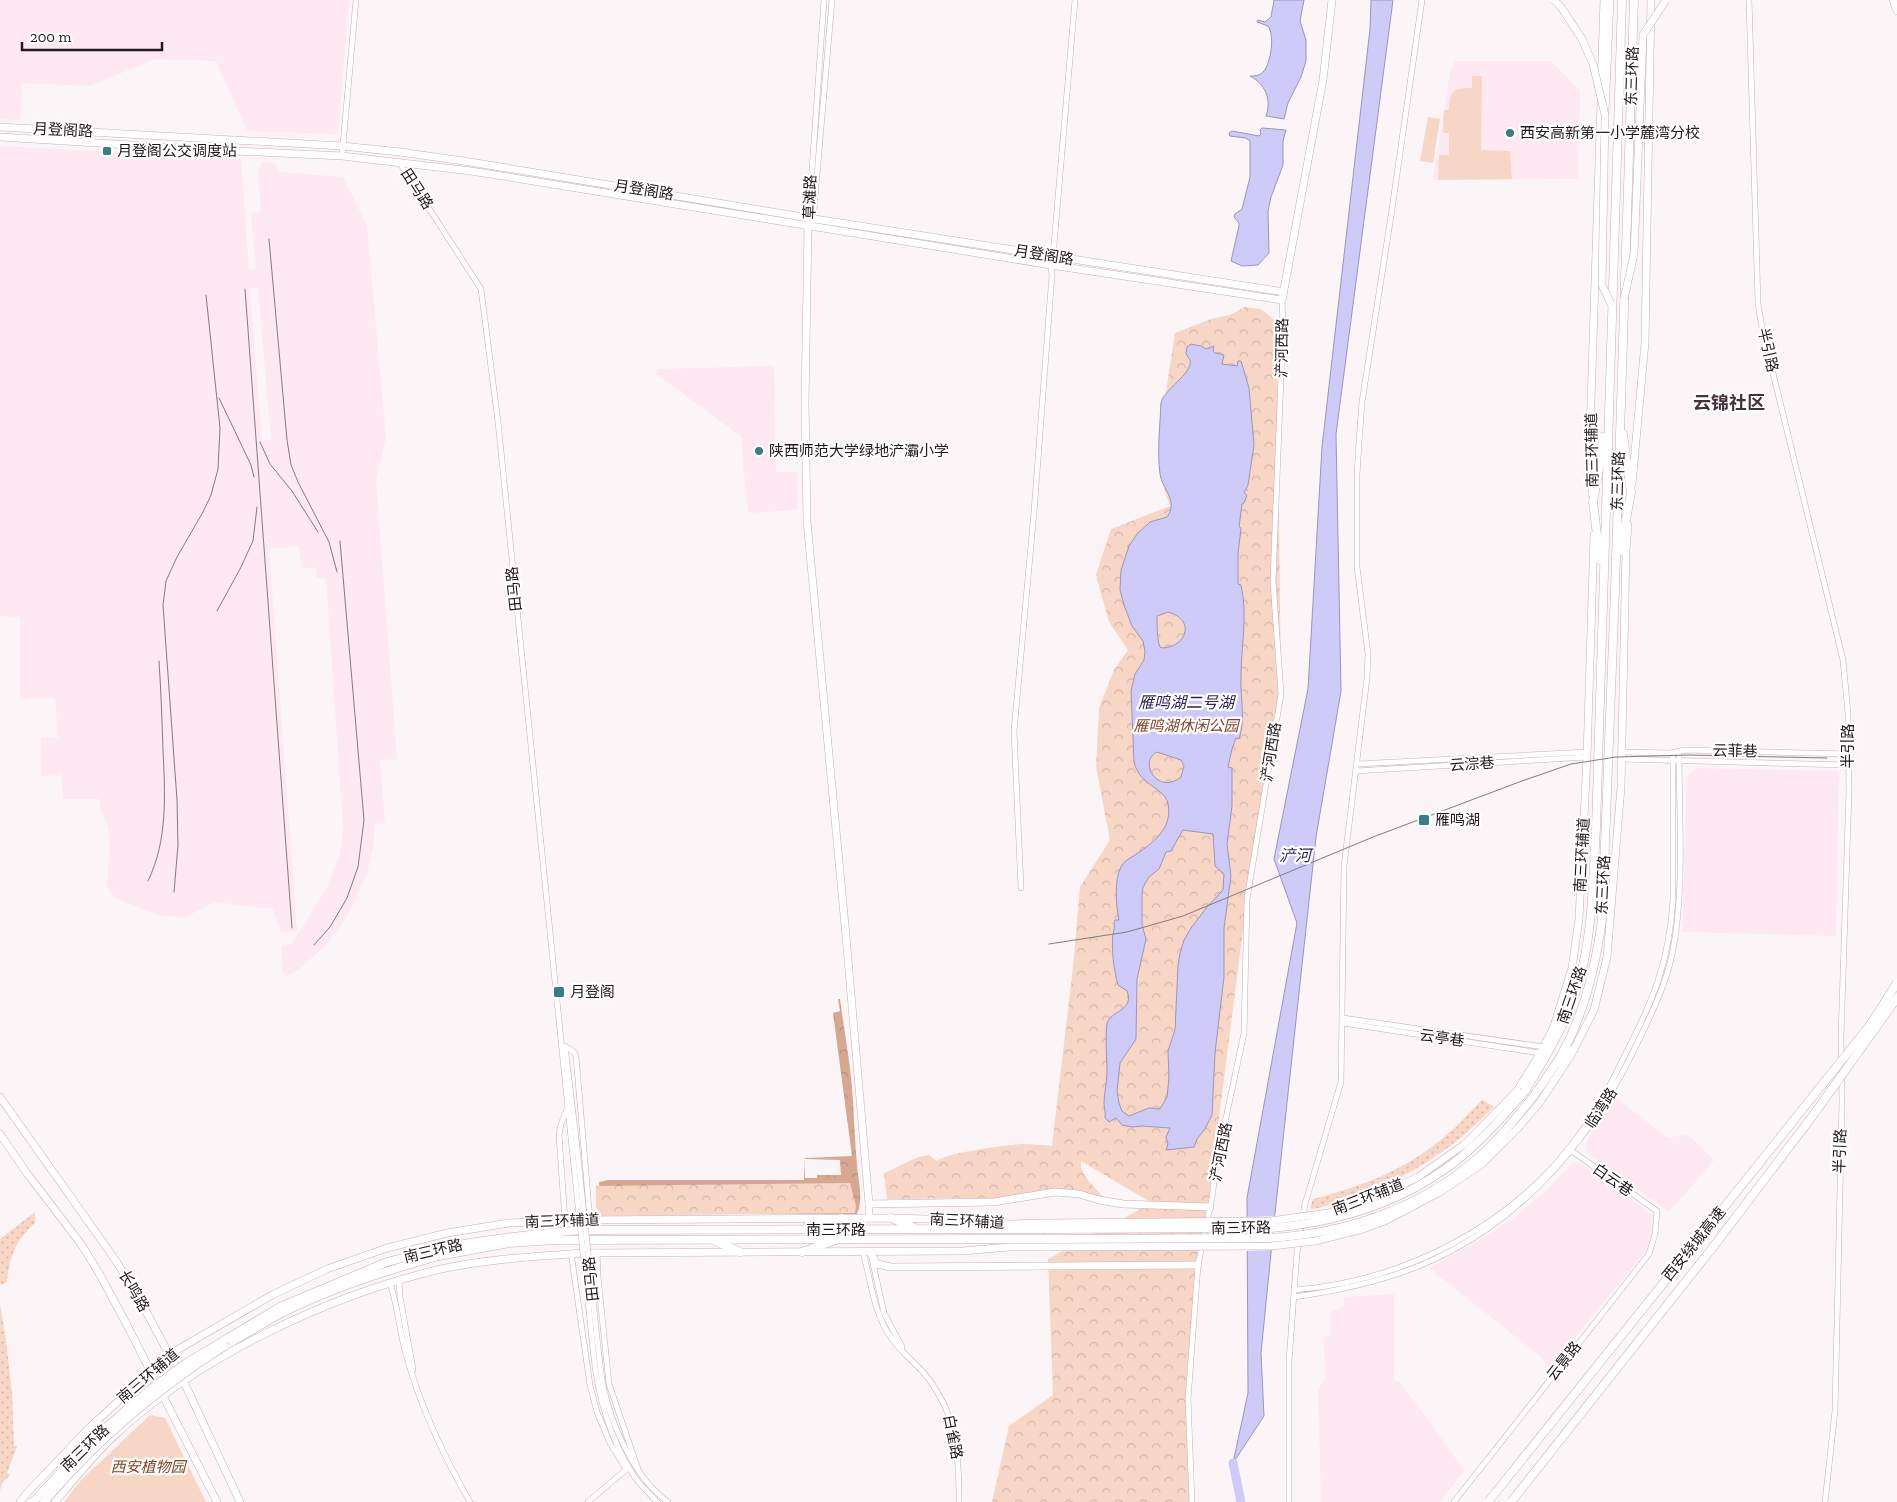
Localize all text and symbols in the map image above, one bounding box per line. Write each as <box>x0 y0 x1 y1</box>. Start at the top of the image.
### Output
scale bar <box>22 20 162 52</box>
text: 200 m <box>30 28 71 46</box>
street label: 东三环路 <box>1622 46 1642 106</box>
street label: 月登阁路 <box>33 119 93 141</box>
place label: 西安高新第一小学麓湾分校 <box>1520 124 1700 142</box>
marker: 西安高新第一小学麓湾分校 <box>1504 127 1516 139</box>
place label: 月登阁公交调度站 <box>117 142 237 160</box>
marker: 月登阁公交调度站 <box>101 145 113 157</box>
street label: 田马路 <box>397 165 437 213</box>
street label: 草滩路 <box>800 174 820 220</box>
street label: 月登阁路 <box>613 176 675 204</box>
street label: 月登阁路 <box>1013 241 1075 269</box>
street label: 浐河西路 <box>1272 318 1292 378</box>
street label: 半引路 <box>1754 326 1782 374</box>
district label: 云锦社区 <box>1693 392 1765 414</box>
street label: 南三环辅道 <box>1582 412 1602 488</box>
place label: 陕西师范大学绿地浐灞小学 <box>769 442 949 460</box>
marker: 陕西师范大学绿地浐灞小学 <box>753 445 765 457</box>
street label: 东三环路 <box>1608 451 1628 511</box>
street label: 田马路 <box>503 566 525 612</box>
water label: 雁鸣湖二号湖 <box>1138 693 1237 712</box>
park label: 雁鸣湖休闲公园 <box>1133 717 1240 735</box>
street label: 浐河西路 <box>1257 721 1285 783</box>
street label: 半引路 <box>1839 723 1857 769</box>
street label: 云菲巷 <box>1712 742 1758 760</box>
street label: 云淙巷 <box>1449 753 1495 775</box>
place label: 雁鸣湖 <box>1435 811 1480 829</box>
marker: 雁鸣湖 <box>1417 813 1431 827</box>
street label: 南三环辅道 <box>1571 817 1593 893</box>
water label: 浐河 <box>1279 846 1314 865</box>
street label: 东三环路 <box>1592 855 1614 915</box>
street label: 南三环路 <box>1554 964 1590 1026</box>
place label: 月登阁 <box>570 983 615 1001</box>
marker: 月登阁 <box>552 985 566 999</box>
street label: 云亭巷 <box>1418 1026 1466 1050</box>
street label: 临湾路 <box>1581 1084 1621 1132</box>
street label: 浐河西路 <box>1206 1121 1236 1183</box>
street label: 半引路 <box>1830 1128 1850 1174</box>
street label: 白云巷 <box>1589 1160 1637 1200</box>
street label: 南三环辅道 <box>1330 1175 1406 1219</box>
street label: 西安绕城高速 <box>1659 1203 1729 1285</box>
street label: 南三环辅道 <box>929 1210 1005 1232</box>
street label: 南三环辅道 <box>524 1211 600 1231</box>
street label: 南三环路 <box>1211 1218 1271 1238</box>
street label: 南三环路 <box>806 1221 866 1239</box>
street label: 南三环路 <box>402 1235 464 1267</box>
street label: 田马路 <box>580 1256 602 1302</box>
street label: 长鸣路 <box>115 1267 153 1315</box>
street label: 云景路 <box>1543 1338 1585 1384</box>
street label: 南三环辅道 <box>113 1345 183 1407</box>
street label: 白雀路 <box>940 1413 966 1461</box>
street label: 南三环路 <box>57 1421 113 1475</box>
park label: 西安植物园 <box>110 1458 187 1476</box>

